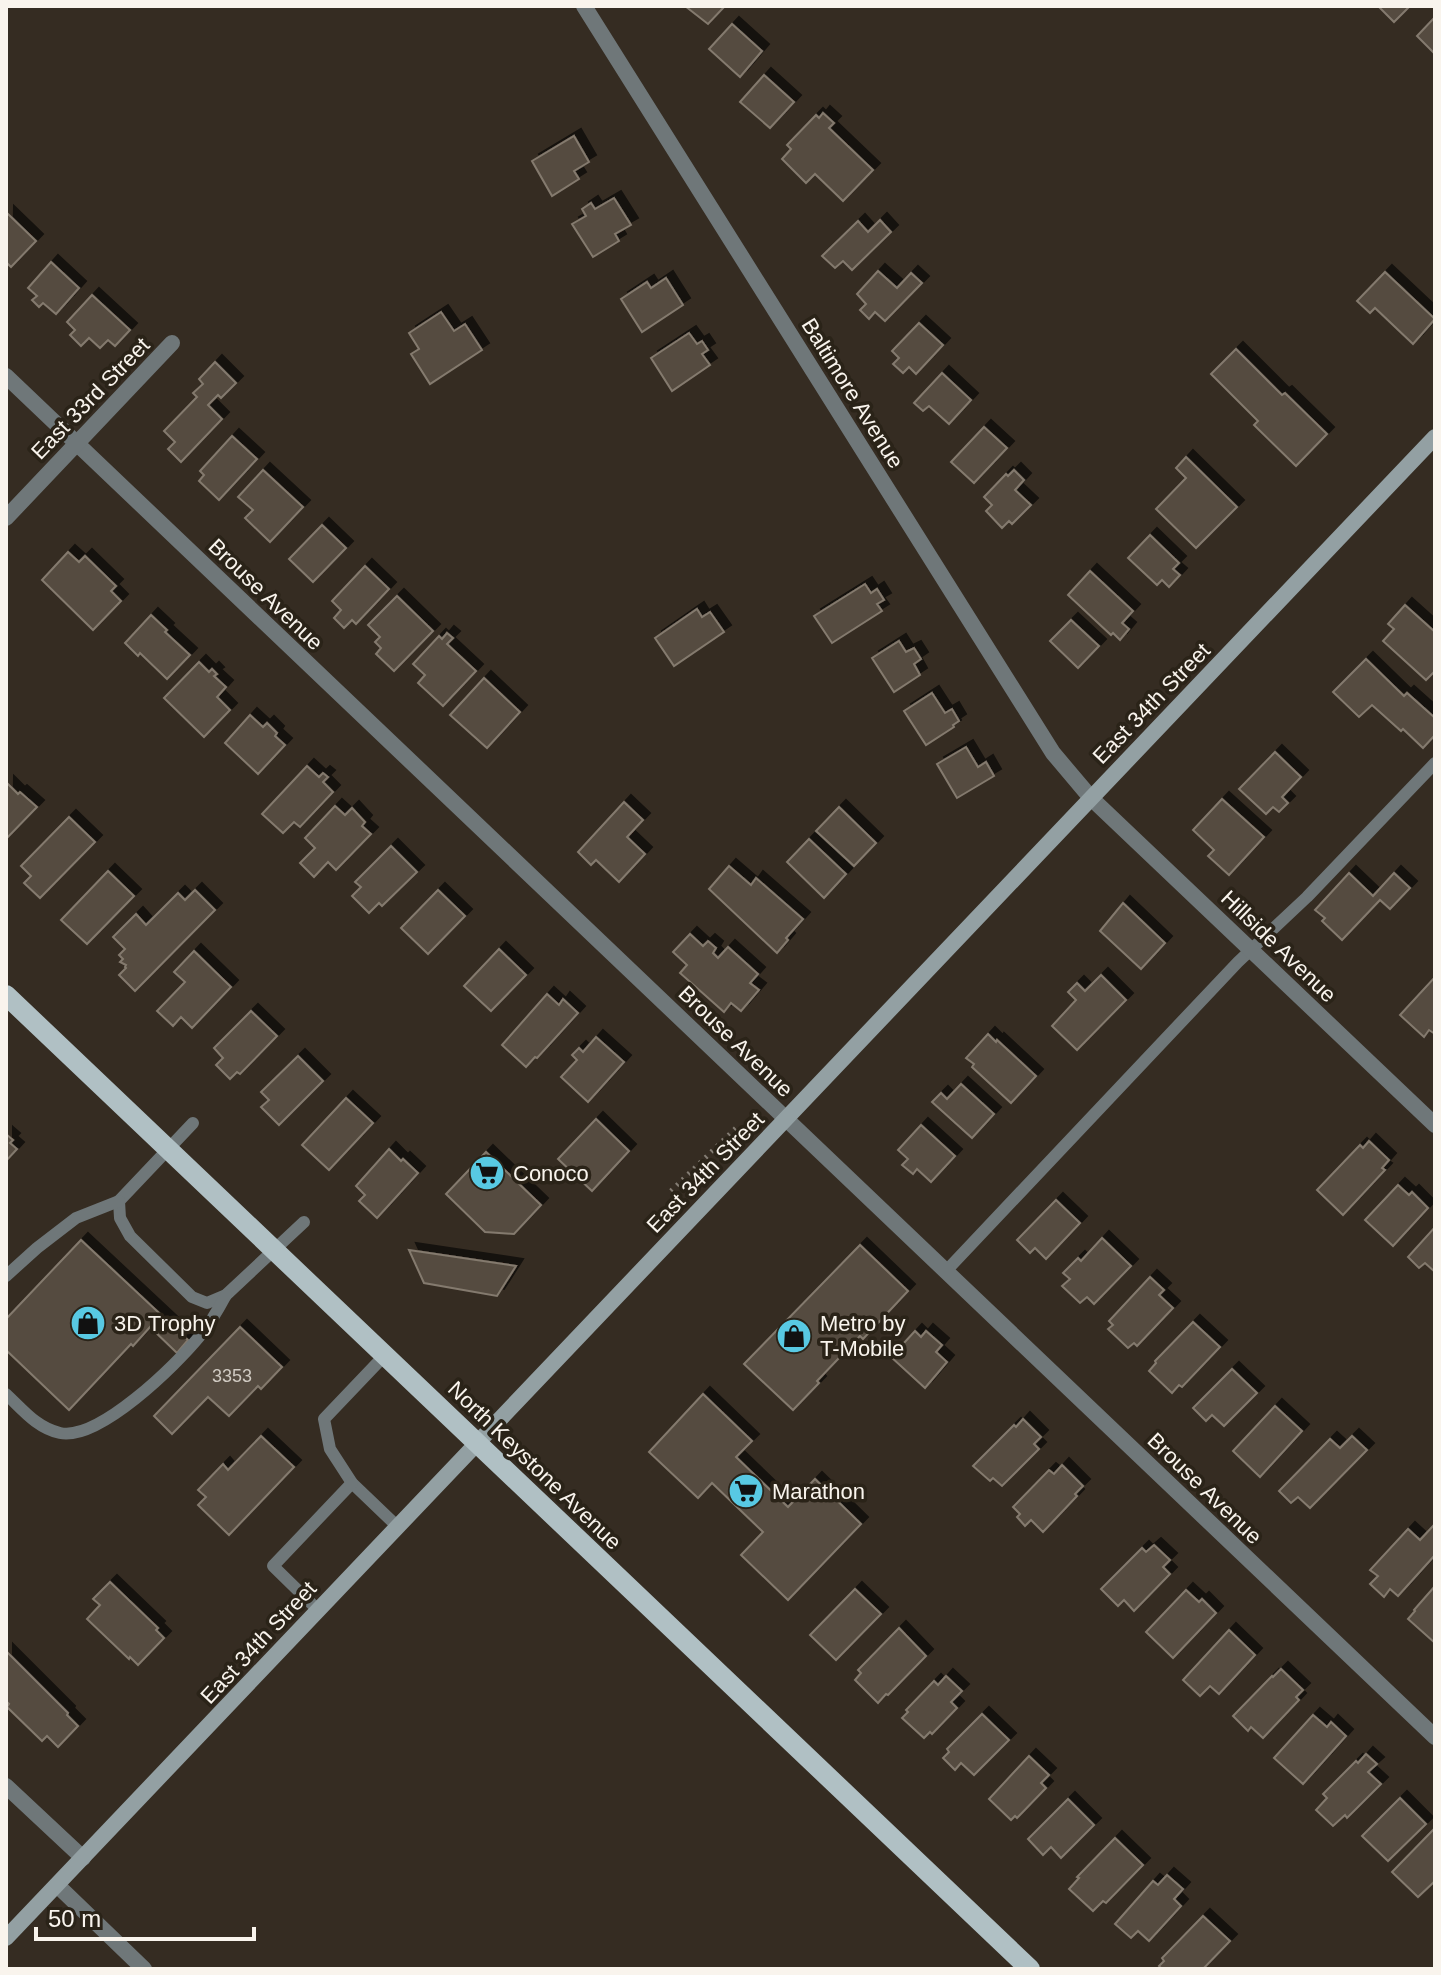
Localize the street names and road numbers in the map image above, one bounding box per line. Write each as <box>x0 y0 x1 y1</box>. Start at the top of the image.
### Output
street label: Baltimore Avenue <box>796 314 909 473</box>
street label: East 33rd Street <box>26 332 155 464</box>
street label: Brouse Avenue <box>203 534 328 655</box>
street label: East 34th Street <box>1088 638 1215 769</box>
street label: Hillside Avenue <box>1216 885 1341 1007</box>
street label: Brouse Avenue <box>673 981 798 1102</box>
street label: East 34th Street <box>642 1107 769 1238</box>
street label: North Keystone Avenue <box>443 1376 626 1555</box>
street label: Brouse Avenue <box>1142 1428 1267 1549</box>
street label: East 34th Street <box>195 1576 321 1709</box>

